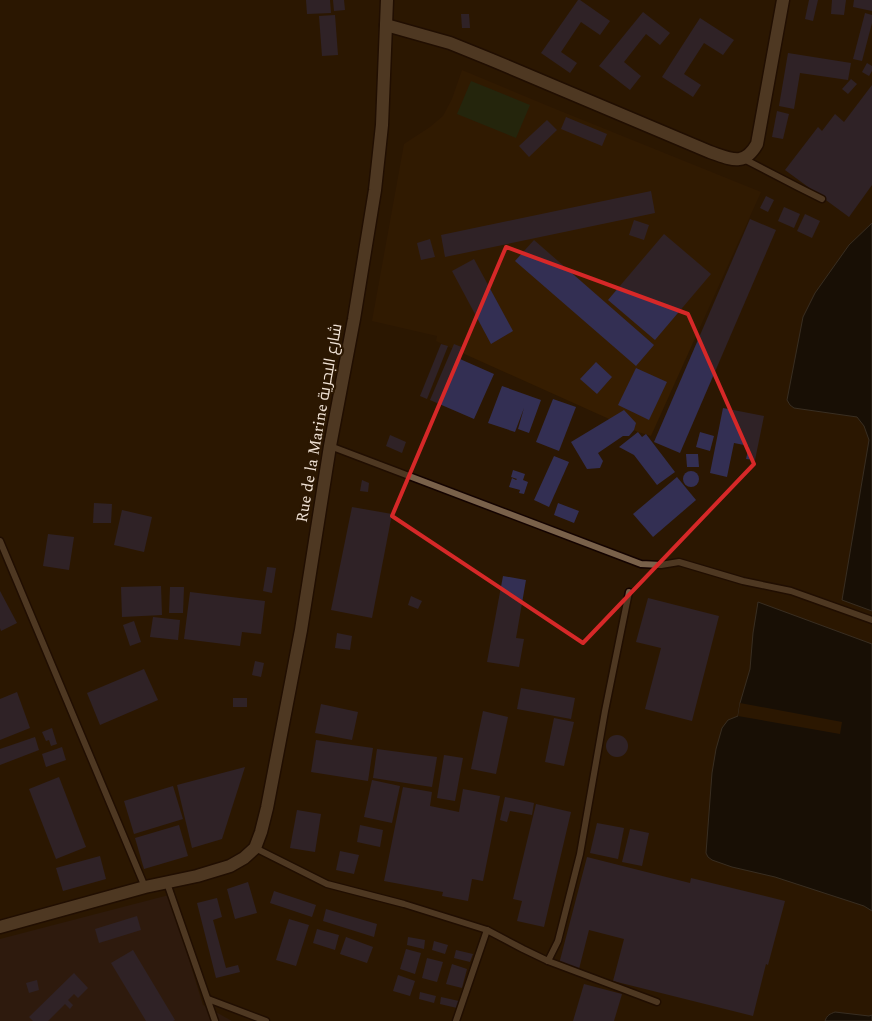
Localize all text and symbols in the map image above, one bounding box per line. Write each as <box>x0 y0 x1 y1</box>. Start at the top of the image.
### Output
street label: Rue de la Marine شارع البحرية <box>290 322 348 524</box>

